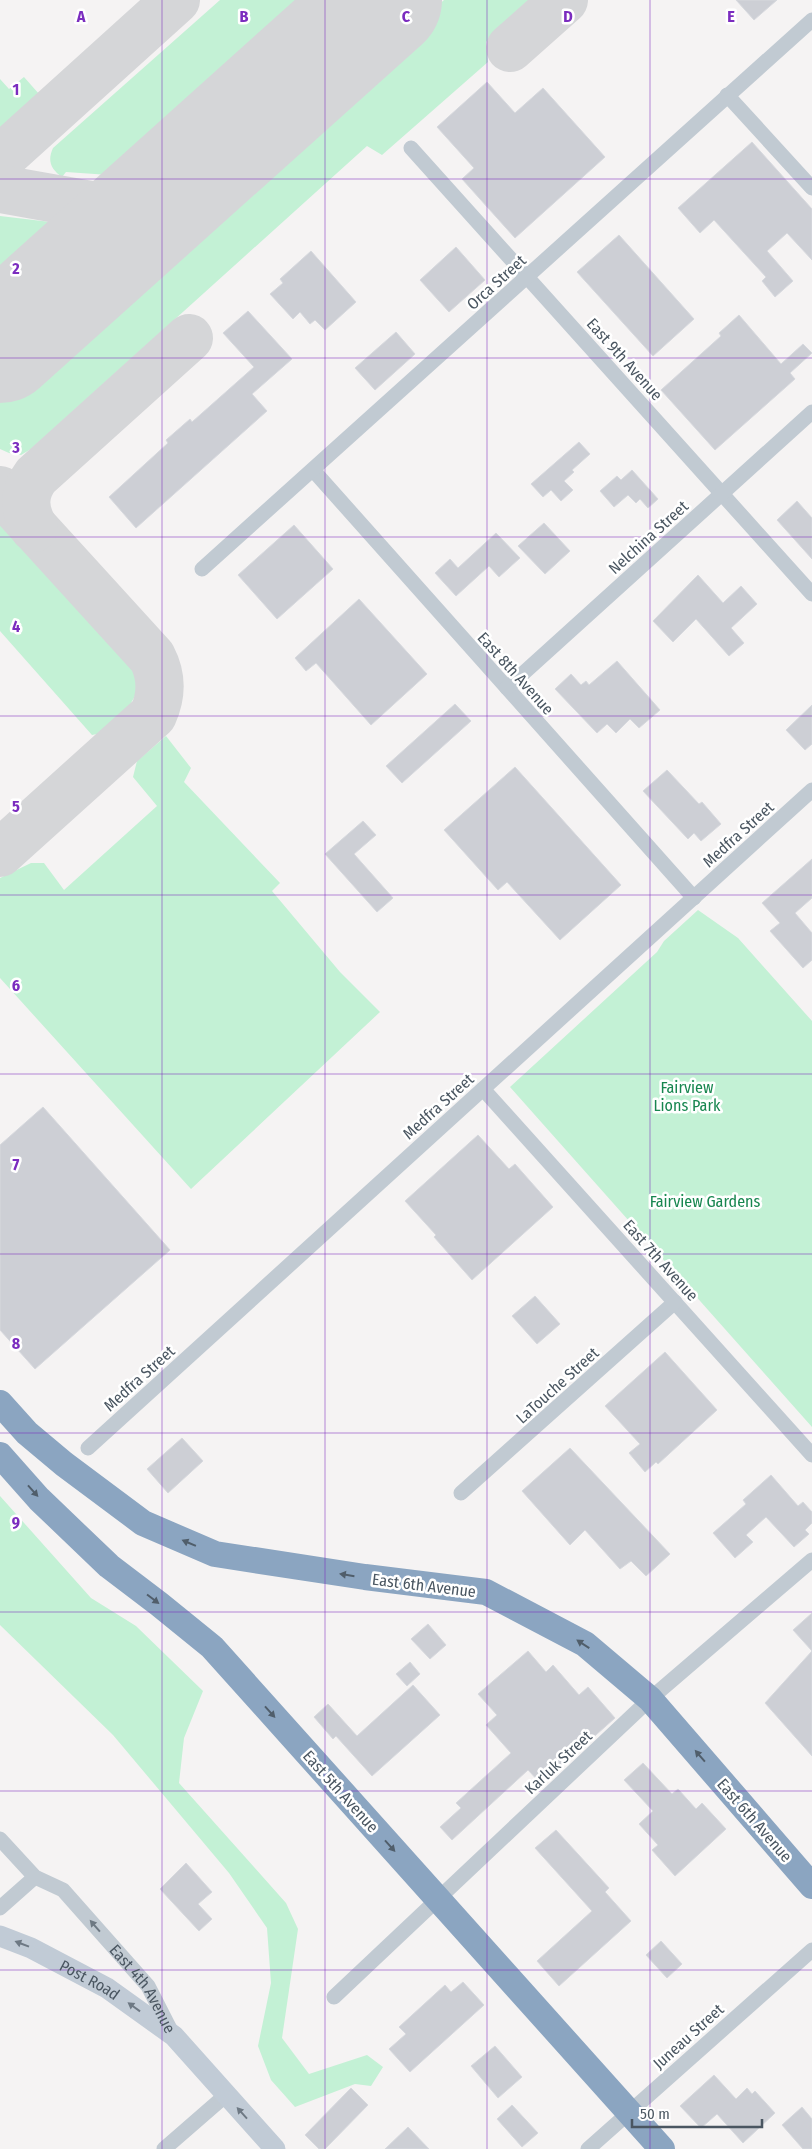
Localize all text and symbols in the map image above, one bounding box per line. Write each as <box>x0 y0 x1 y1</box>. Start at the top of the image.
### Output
text: A <box>76 7 86 26</box>
text: B <box>240 7 249 26</box>
text: C <box>402 7 411 26</box>
text: D <box>563 7 573 26</box>
text: E <box>727 7 735 26</box>
text: 1 <box>13 80 19 99</box>
street label: Orca Street <box>463 250 530 314</box>
text: 2 <box>11 259 20 278</box>
street label: East 9th Avenue <box>583 314 667 404</box>
text: 3 <box>11 438 20 457</box>
street label: Nelchina Street <box>605 496 693 578</box>
text: 4 <box>12 617 20 636</box>
street label: East 8th Avenue <box>474 628 558 719</box>
text: 5 <box>12 797 20 816</box>
street label: Medfra Street <box>699 797 778 871</box>
text: 6 <box>12 976 20 995</box>
street label: Medfra Street <box>399 1069 478 1143</box>
park label: Fairview Lions Park <box>654 1078 721 1115</box>
text: 7 <box>13 1155 20 1174</box>
park label: Fairview Gardens <box>650 1192 761 1211</box>
street label: East 7th Avenue <box>619 1216 702 1305</box>
text: 8 <box>12 1334 21 1353</box>
street label: Medfra Street <box>100 1341 179 1415</box>
street label: LaTouche Street <box>512 1343 603 1427</box>
one-way arrow <box>27 1485 38 1498</box>
text: 9 <box>12 1513 20 1532</box>
one-way arrow <box>182 1538 196 1546</box>
one-way arrow <box>339 1570 355 1578</box>
street label: East 6th Avenue <box>371 1570 477 1601</box>
one-way arrow <box>146 1594 159 1605</box>
one-way arrow <box>576 1640 590 1649</box>
one-way arrow <box>264 1705 276 1717</box>
street label: Karluk Street <box>521 1726 596 1798</box>
street label: East 5th Avenue <box>299 1746 382 1836</box>
one-way arrow <box>694 1751 706 1763</box>
street label: East 6th Avenue <box>713 1775 796 1866</box>
one-way arrow <box>384 1839 396 1851</box>
one-way arrow <box>89 1921 101 1933</box>
one-way arrow <box>14 1940 29 1948</box>
street label: East 4th Avenue <box>105 1940 179 2036</box>
street label: Post Road <box>57 1956 123 2004</box>
street label: Juneau Street <box>649 1999 728 2073</box>
one-way arrow <box>128 2002 141 2013</box>
scale bar <box>632 2096 762 2128</box>
text: 50 m <box>640 2105 670 2123</box>
one-way arrow <box>236 2107 248 2119</box>

